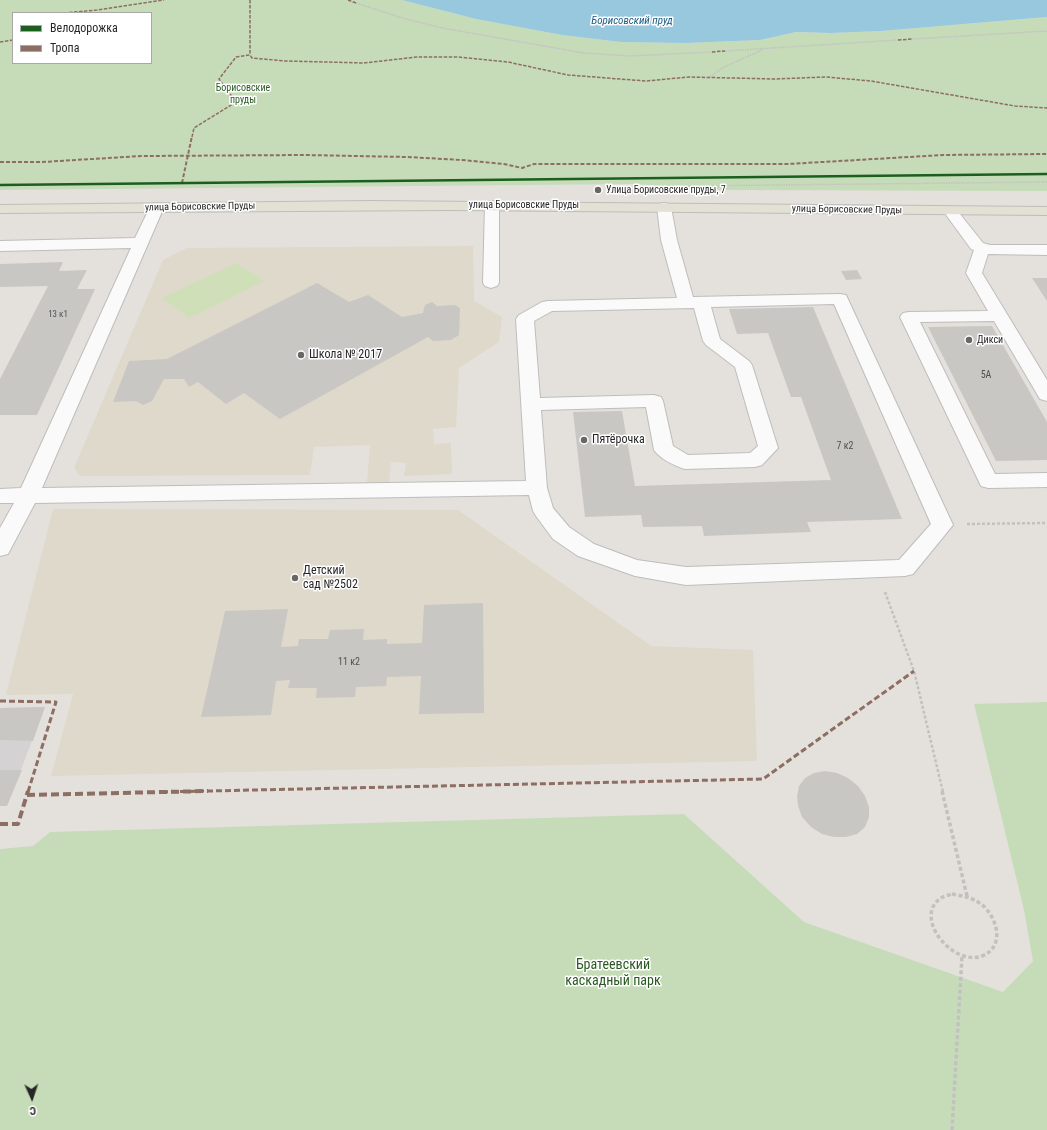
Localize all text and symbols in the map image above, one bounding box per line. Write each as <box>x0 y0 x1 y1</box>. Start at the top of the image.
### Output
legend <box>12 12 152 64</box>
water label: Борисовский пруд <box>591 14 673 28</box>
text: Велодорожка <box>50 21 118 35</box>
text: Тропа <box>50 41 79 55</box>
park label: Борисовские пруды <box>216 82 270 106</box>
place label: Улица Борисовские пруды, 7 <box>606 184 726 196</box>
marker: Улица Борисовские пруды, 7 <box>593 185 603 195</box>
street label: улица Борисовские Пруды <box>469 199 579 211</box>
street label: улица Борисовские Пруды <box>145 200 255 214</box>
street label: улица Борисовские Пруды <box>792 203 902 217</box>
house number: 13 к1 <box>48 310 68 320</box>
place label: Дикси <box>977 334 1003 346</box>
marker: Дикси <box>964 335 974 345</box>
place label: Школа № 2017 <box>309 348 382 362</box>
marker: Школа № 2017 <box>296 350 306 360</box>
house number: 5А <box>981 369 991 381</box>
place label: Пятёрочка <box>592 433 645 447</box>
marker: Пятёрочка <box>579 435 589 445</box>
house number: 7 к2 <box>837 440 853 452</box>
place label: Детский сад №2502 <box>303 564 358 592</box>
marker: Детский сад №2502 <box>290 573 300 583</box>
house number: 11 к2 <box>338 656 360 668</box>
park label: Братеевский каскадный парк <box>565 957 661 990</box>
north arrow <box>12 1078 52 1118</box>
text: С <box>29 1104 36 1117</box>

